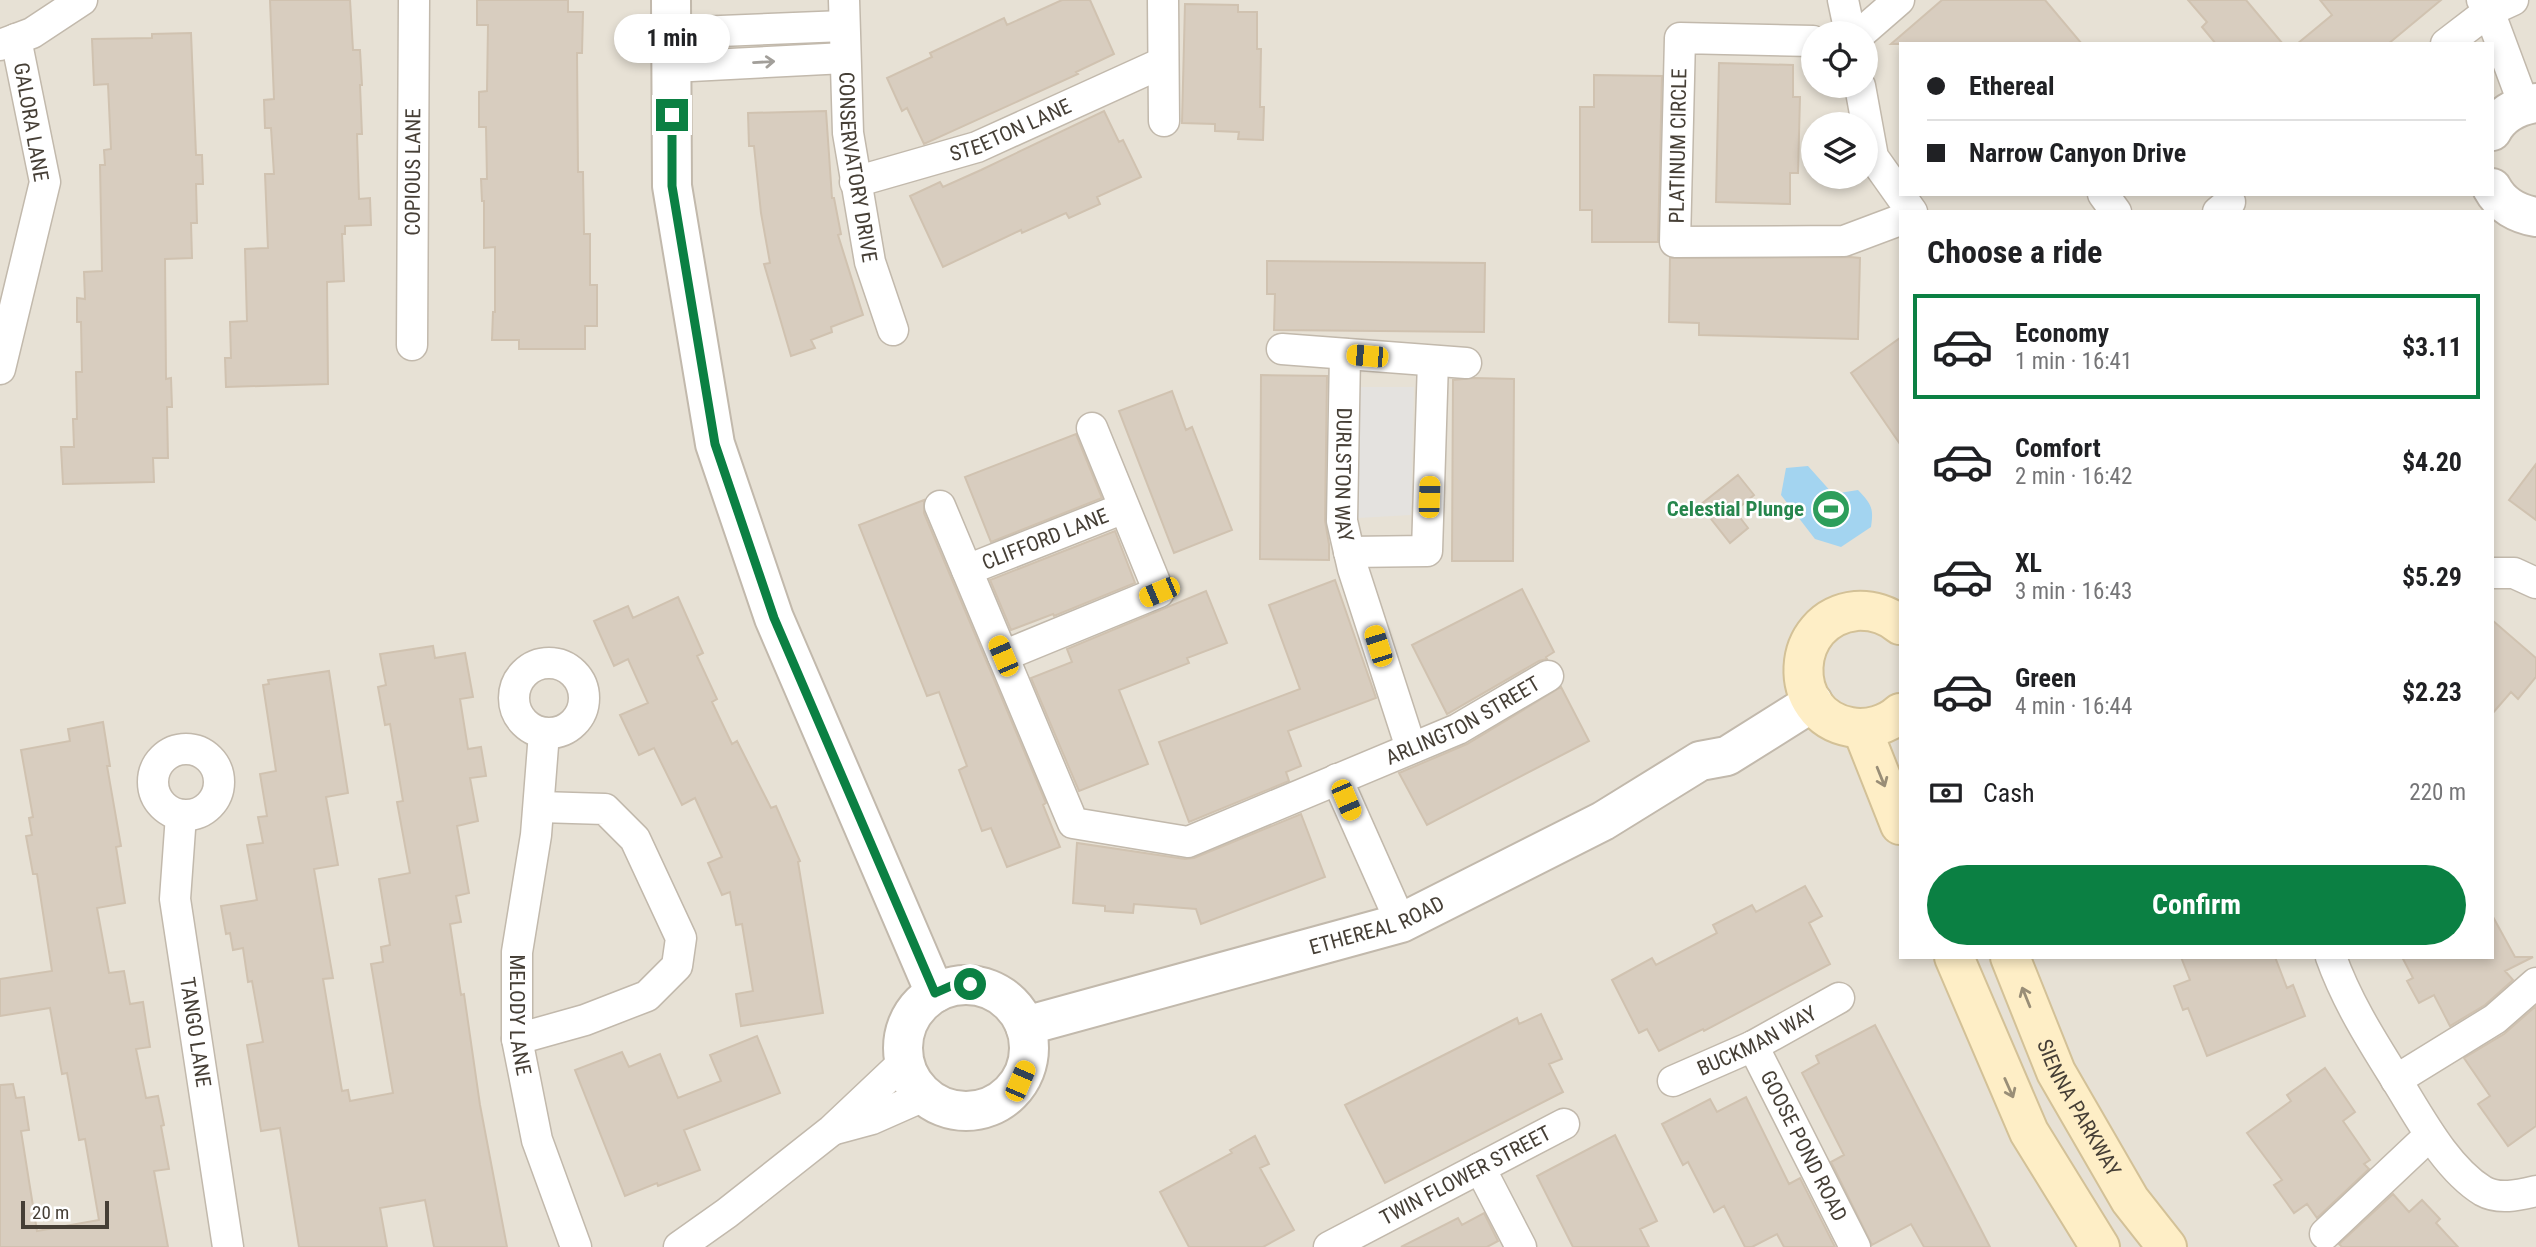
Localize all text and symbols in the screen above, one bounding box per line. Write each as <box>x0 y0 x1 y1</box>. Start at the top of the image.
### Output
callout: 1 min <box>614 13 730 62</box>
map controls <box>1801 21 1878 189</box>
button: locate <box>1801 21 1878 98</box>
text: 1 min <box>646 25 698 52</box>
one-way arrow <box>753 56 776 69</box>
street label: GALORA LANE <box>9 61 53 183</box>
street label: PLATINUM CIRCLE <box>1665 68 1691 224</box>
text: Ethereal <box>1969 71 2055 101</box>
street label: CONSERVATORY DRIVE <box>834 72 882 264</box>
street label: STEETON LANE <box>947 94 1075 166</box>
route end <box>656 99 688 131</box>
street label: COPIOUS LANE <box>401 108 425 236</box>
button: layers <box>1801 112 1878 189</box>
text: Narrow Canyon Drive <box>1969 138 2186 168</box>
text: Choose a ride <box>1927 233 2102 271</box>
icon: car <box>1931 315 1994 378</box>
text: Economy <box>2015 318 2109 348</box>
text: $3.11 <box>2402 332 2462 362</box>
car <box>1346 344 1389 368</box>
text: 1 min · 16:41 <box>2015 348 2132 375</box>
street label: DURLSTON WAY <box>1330 407 1358 544</box>
icon: car <box>1931 430 1994 493</box>
text: Comfort <box>2015 433 2101 463</box>
text: $4.20 <box>2402 447 2462 477</box>
text: 2 min · 16:42 <box>2015 463 2132 490</box>
car <box>1418 476 1441 518</box>
sports icon: Celestial Plunge <box>1810 488 1852 530</box>
place label: Celestial Plunge <box>1667 497 1804 521</box>
street label: CLIFFORD LANE <box>979 503 1112 575</box>
icon: car <box>1931 545 1994 608</box>
text: XL <box>2015 548 2042 578</box>
text: $5.29 <box>2402 562 2462 592</box>
car <box>1136 574 1183 610</box>
text: 3 min · 16:43 <box>2015 578 2132 605</box>
car <box>1362 623 1395 669</box>
car <box>986 633 1021 679</box>
icon: car <box>1931 660 1994 723</box>
text: Green <box>2015 663 2076 693</box>
street label: ARLINGTON STREET <box>1382 671 1544 770</box>
text: $2.23 <box>2402 677 2462 707</box>
text: 4 min · 16:44 <box>2015 693 2132 720</box>
one-way arrow <box>1875 765 1888 787</box>
icon: cash <box>1927 774 1965 812</box>
car <box>1329 777 1364 823</box>
text: Cash <box>1983 778 2035 808</box>
text: 220 m <box>2409 779 2466 806</box>
button: Confirm <box>1927 865 2466 945</box>
street label: ETHEREAL ROAD <box>1307 891 1448 960</box>
street label: MELODY LANE <box>505 954 536 1078</box>
route start <box>954 968 986 1000</box>
street label: TANGO LANE <box>175 976 216 1089</box>
one-way arrow <box>2018 986 2031 1008</box>
street label: BUCKMAN WAY <box>1694 1001 1821 1081</box>
street label: SIENNA PARKWAY <box>2032 1036 2126 1181</box>
car <box>1003 1058 1038 1104</box>
street label: GOOSE POND ROAD <box>1756 1067 1852 1225</box>
one-way arrow <box>2003 1077 2016 1098</box>
street label: TWIN FLOWER STREET <box>1376 1121 1555 1230</box>
scale bar <box>21 1198 108 1230</box>
text: 20 m <box>32 1201 69 1224</box>

